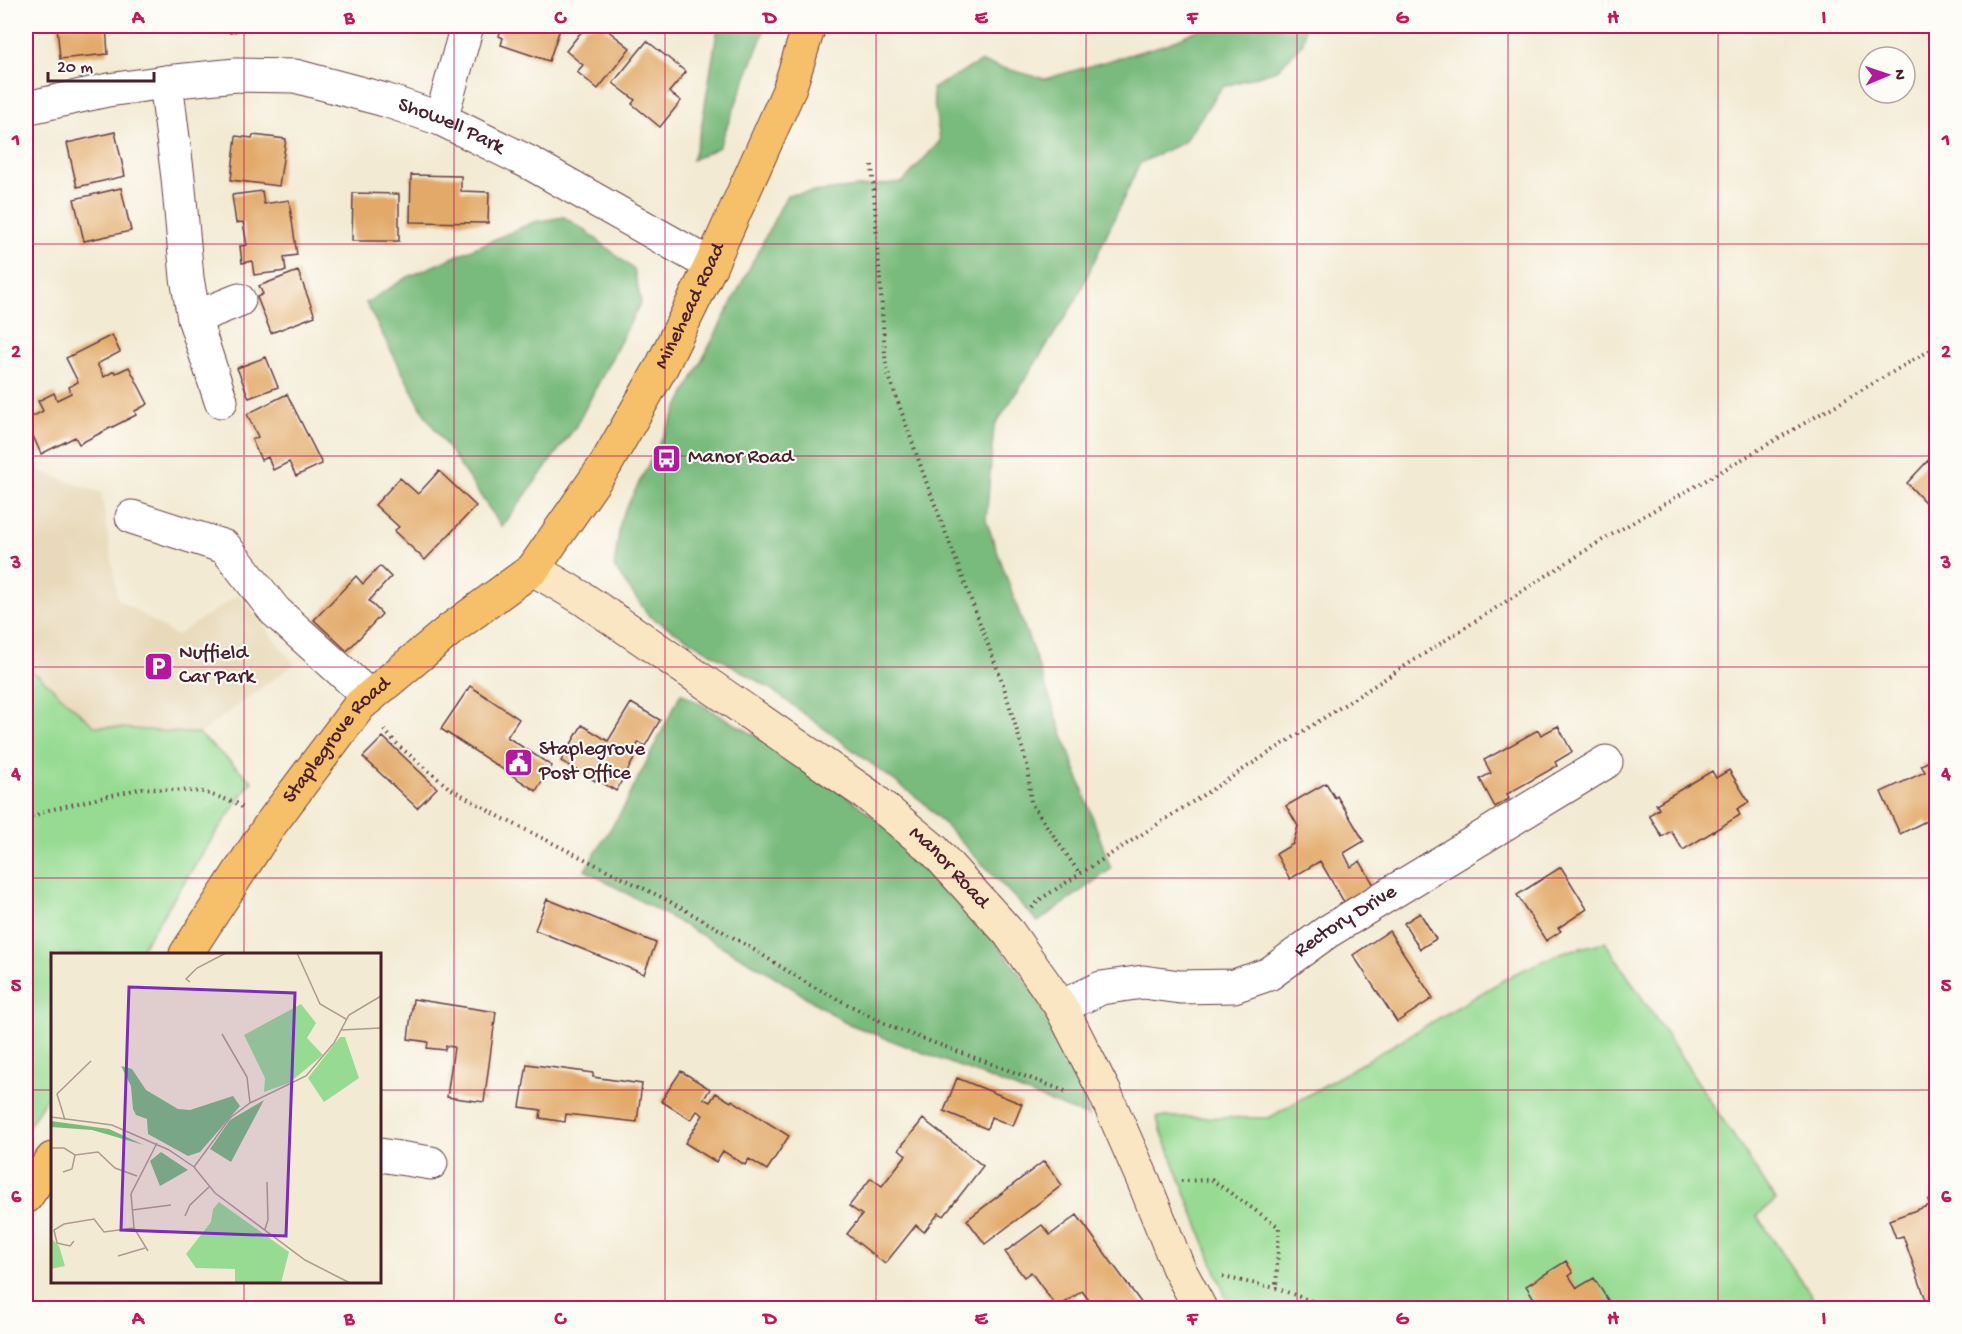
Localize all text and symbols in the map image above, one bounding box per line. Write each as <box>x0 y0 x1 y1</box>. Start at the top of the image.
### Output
text: A <box>131 8 146 31</box>
text: B <box>343 8 355 31</box>
text: C <box>554 8 568 31</box>
text: D <box>761 8 777 31</box>
text: E <box>975 8 989 31</box>
text: F <box>1186 8 1199 31</box>
text: G <box>1396 8 1410 31</box>
text: H <box>1607 8 1619 31</box>
text: I <box>1822 8 1827 31</box>
scale bar <box>48 45 154 83</box>
north arrow <box>1857 45 1917 105</box>
text: 20 m <box>57 58 93 79</box>
text: N <box>1889 69 1908 81</box>
street label: Showell Park <box>395 93 510 162</box>
text: 1 <box>11 130 20 153</box>
text: 1 <box>1941 130 1950 153</box>
street label: Minehead Road <box>650 238 732 374</box>
text: 2 <box>11 342 21 365</box>
text: 2 <box>1941 342 1951 365</box>
bus stop icon: Manor Road <box>651 442 683 474</box>
place label: Manor Road <box>688 446 795 471</box>
text: 3 <box>10 553 21 576</box>
text: 3 <box>1940 553 1951 576</box>
place label: Nuffield Car Park <box>179 642 257 691</box>
parking icon: Nuffield Car Park <box>142 650 174 682</box>
street label: Staplegrove Road <box>278 671 397 809</box>
place label: Staplegrove Post Office <box>538 738 646 787</box>
public building icon: Staplegrove Post Office <box>502 746 534 778</box>
text: 4 <box>10 764 21 787</box>
text: 4 <box>1940 764 1951 787</box>
street label: Manor Road <box>903 821 995 916</box>
street label: Rectory Drive <box>1290 879 1403 964</box>
inset map <box>51 953 381 1283</box>
text: 5 <box>11 976 22 999</box>
text: 5 <box>1941 976 1952 999</box>
text: 6 <box>11 1187 22 1210</box>
text: 6 <box>1941 1187 1952 1210</box>
text: A <box>131 1309 146 1332</box>
text: B <box>343 1309 355 1332</box>
text: C <box>554 1309 568 1332</box>
text: D <box>761 1309 777 1332</box>
text: E <box>975 1309 989 1332</box>
text: F <box>1186 1309 1199 1332</box>
text: G <box>1396 1309 1410 1332</box>
text: H <box>1607 1309 1619 1332</box>
text: I <box>1822 1309 1827 1332</box>

